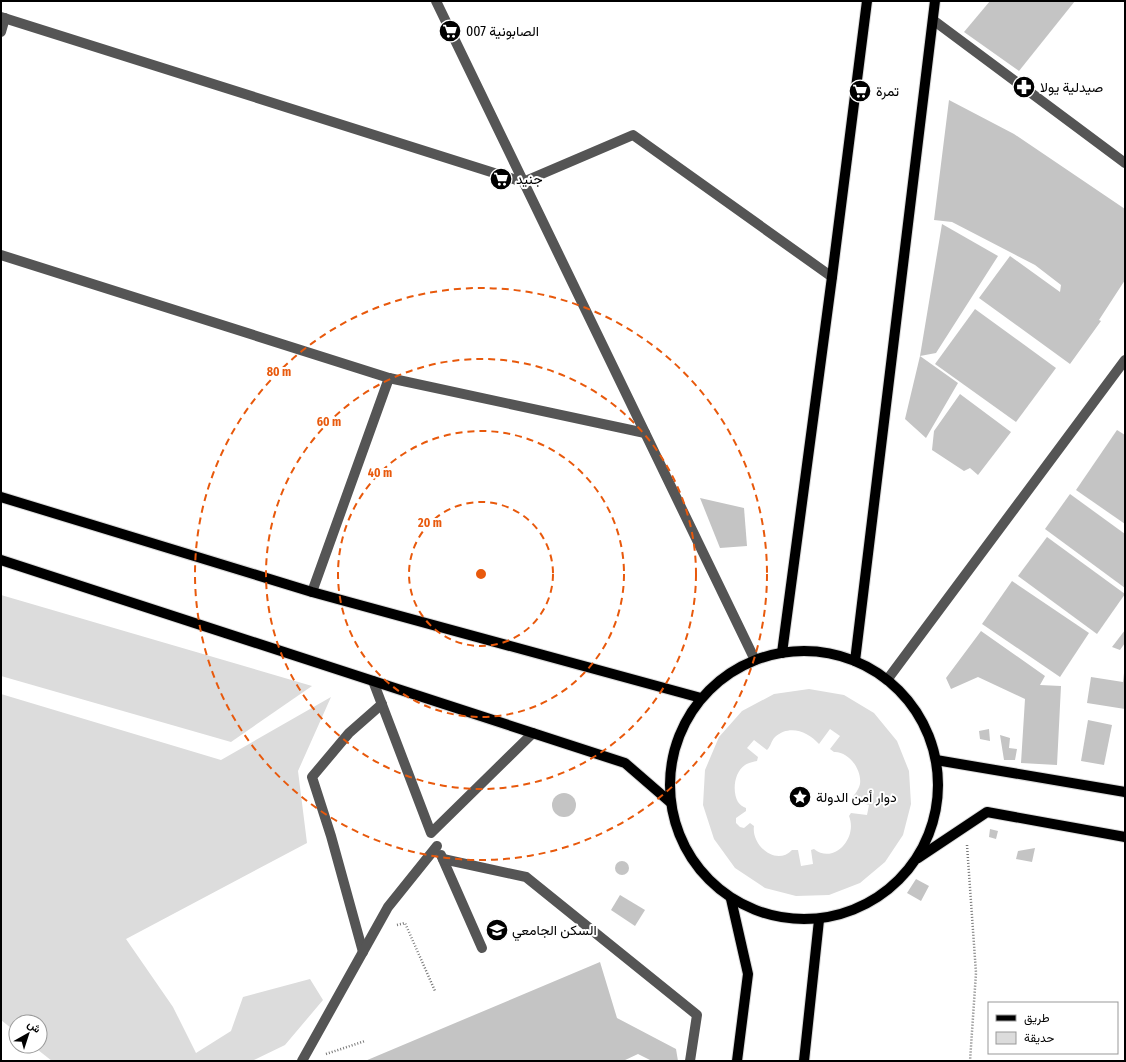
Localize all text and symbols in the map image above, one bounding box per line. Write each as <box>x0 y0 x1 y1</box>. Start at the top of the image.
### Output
supermarket icon: الصابونية 007 <box>437 18 463 44</box>
place label: الصابونية 007 <box>466 23 539 40</box>
pharmacy icon: صيدلية يولا <box>1011 74 1037 100</box>
supermarket icon: تمرة <box>847 78 873 104</box>
place label: صيدلية يولا <box>1040 79 1103 96</box>
place label: تمرة <box>876 83 899 100</box>
supermarket icon: جنيد <box>488 166 514 192</box>
place label: جنيد <box>516 171 543 188</box>
text: 80 m <box>267 365 291 379</box>
text: 60 m <box>317 415 341 429</box>
text: 40 m <box>368 466 392 480</box>
text: 20 m <box>417 516 442 530</box>
centre of rings <box>474 567 488 581</box>
place icon: دوار أمن الدولة <box>787 784 813 810</box>
place label: دوار أمن الدولة <box>816 789 897 806</box>
school or university icon: السكن الجامعي <box>484 917 510 943</box>
place label: السكن الجامعي <box>512 922 597 942</box>
legend <box>988 1002 1118 1054</box>
text: طريق <box>1024 1011 1050 1026</box>
north arrow <box>8 1014 48 1054</box>
text: ش <box>25 1017 43 1036</box>
text: حديقة <box>1024 1031 1054 1045</box>

